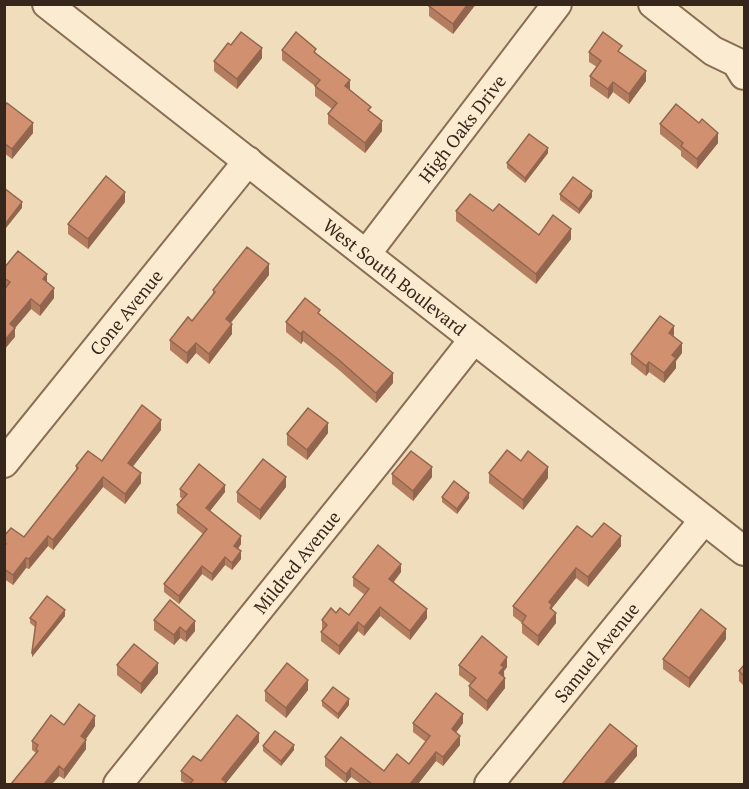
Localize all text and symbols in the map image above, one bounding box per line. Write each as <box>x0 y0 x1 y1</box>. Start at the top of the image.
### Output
street label: High Oaks Drive <box>413 70 511 187</box>
street label: West South Boulevard <box>318 213 471 341</box>
street label: Cone Avenue <box>84 264 168 360</box>
street label: Mildred Avenue <box>248 506 345 618</box>
street label: Samuel Avenue <box>548 597 644 707</box>

